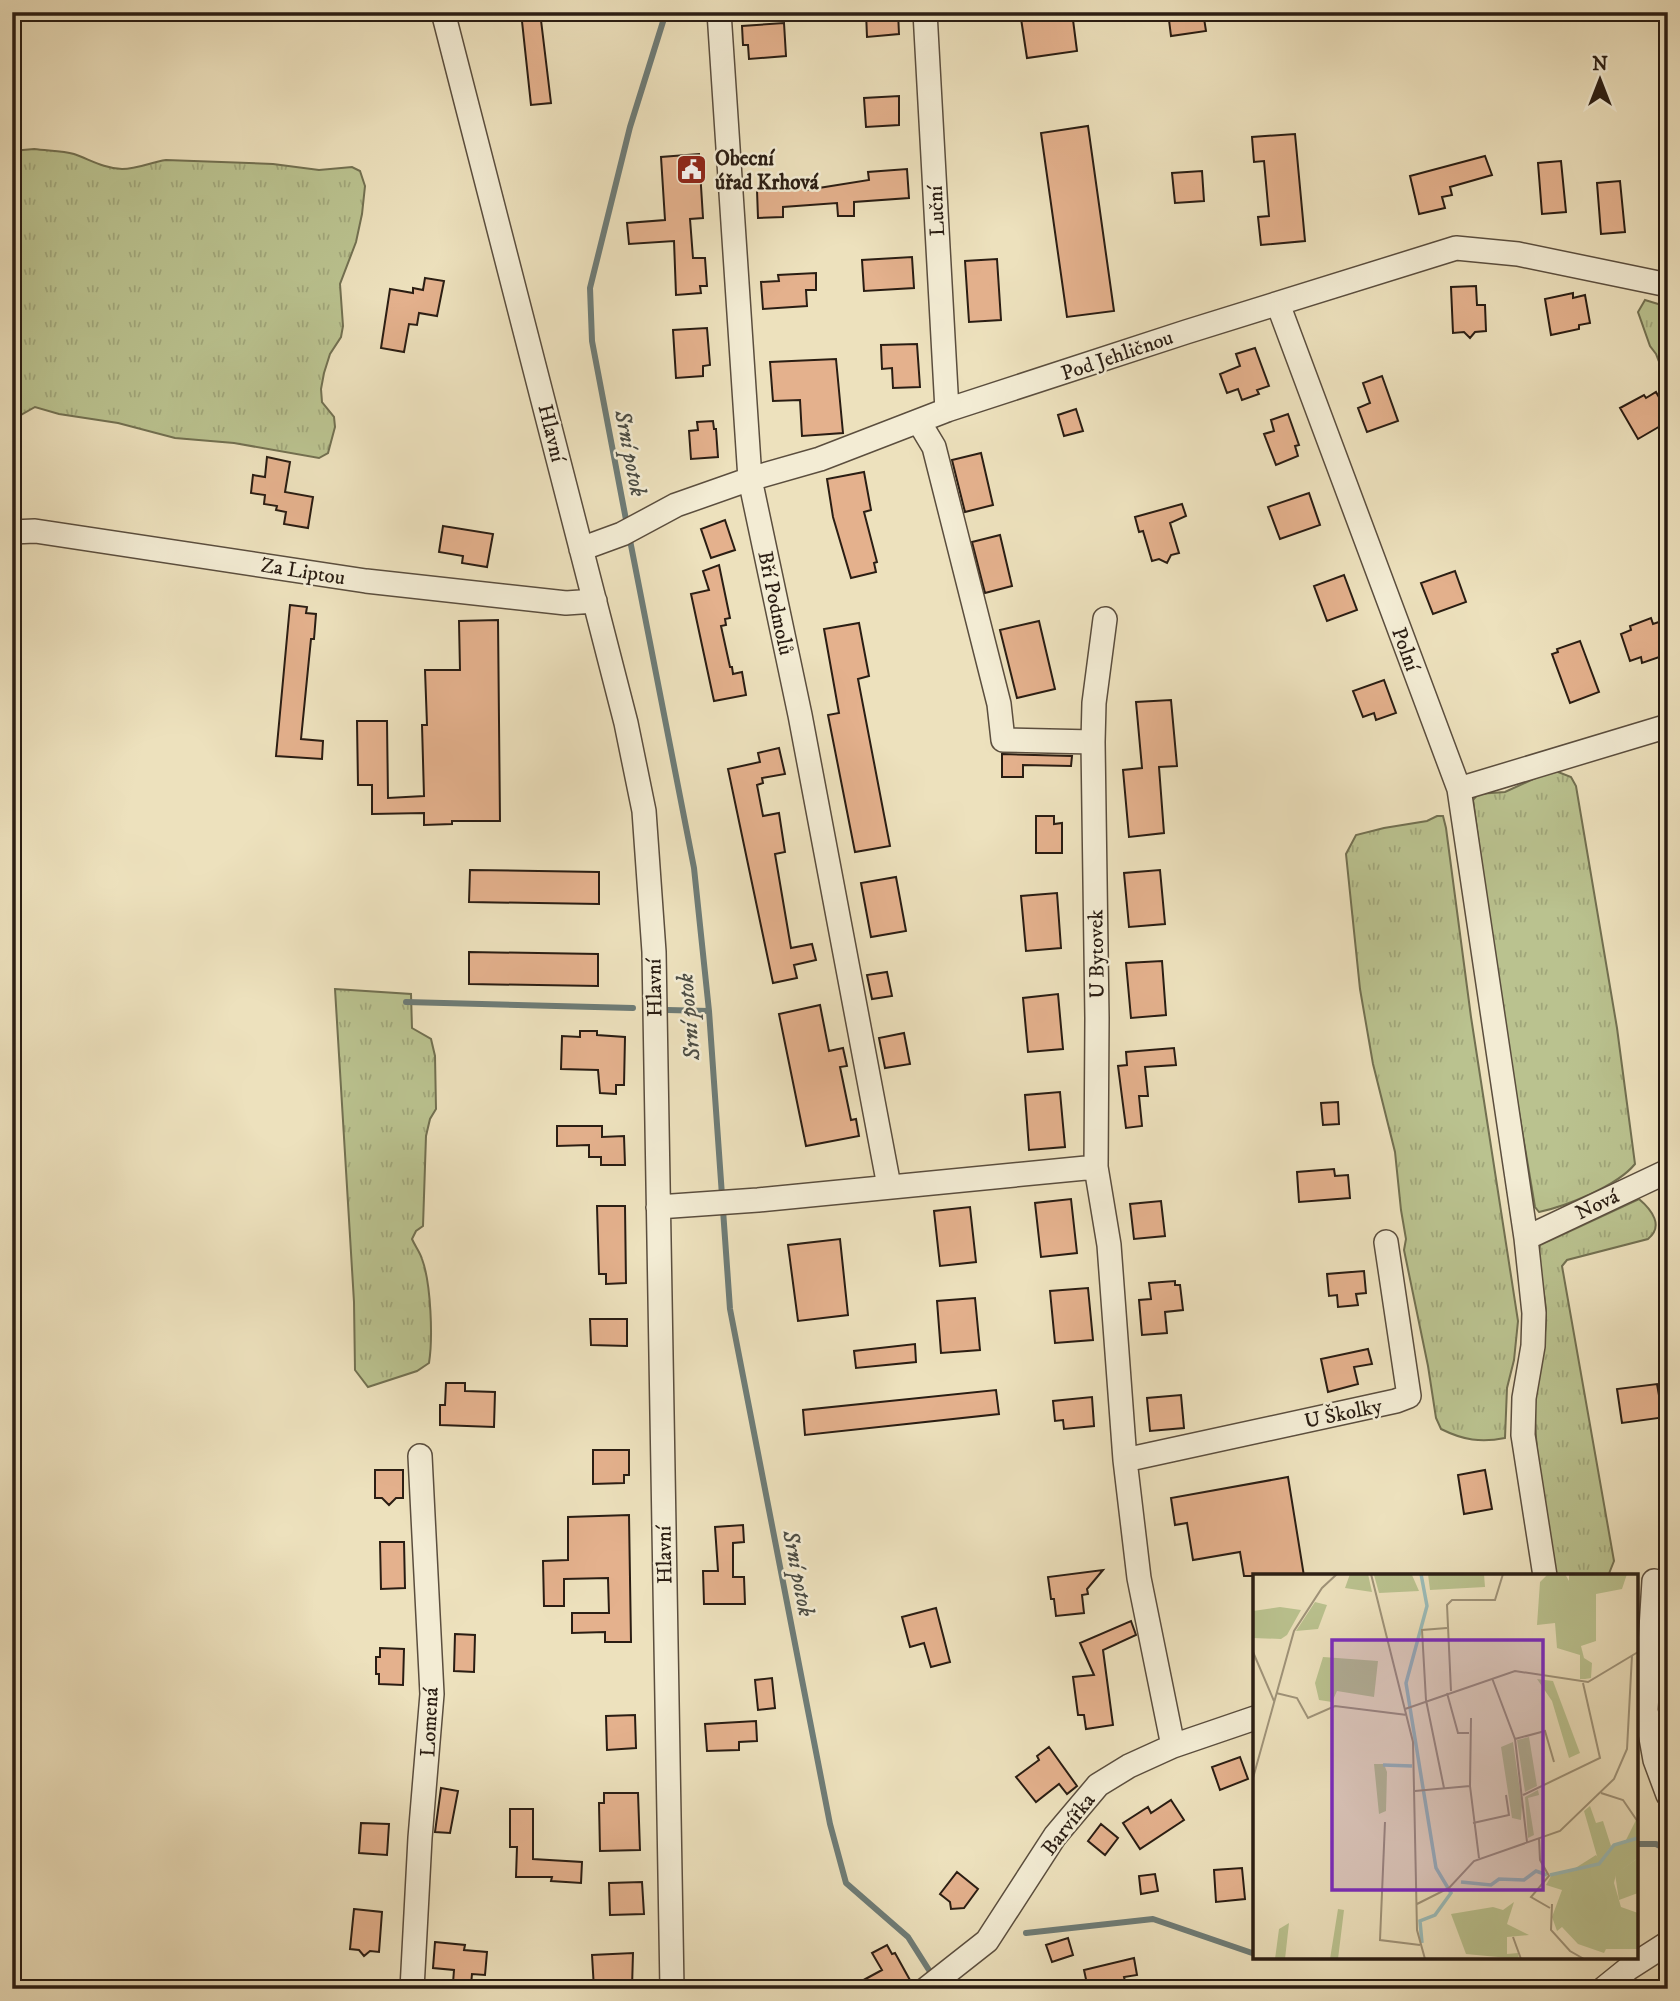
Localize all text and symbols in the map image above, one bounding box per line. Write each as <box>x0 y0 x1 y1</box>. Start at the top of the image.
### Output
north arrow <box>1564 46 1634 116</box>
text: N <box>1592 53 1608 76</box>
place label: Obecní úřad Krhová <box>715 146 820 196</box>
public building icon: Obecní úřad Krhová <box>675 153 709 187</box>
street label: Luční <box>923 183 951 237</box>
street label: Pod Jehličnou <box>1058 325 1177 387</box>
street label: Hlavní <box>531 402 571 466</box>
water label: Srní potok <box>607 407 652 499</box>
street label: Bří Podmolů <box>751 549 799 658</box>
street label: Za Liptou <box>259 552 347 591</box>
street label: Polní <box>1385 624 1425 676</box>
street label: U Bytovek <box>1083 909 1111 999</box>
street label: Hlavní <box>641 957 669 1017</box>
water label: Srní potok <box>671 972 708 1063</box>
street label: Nová <box>1571 1184 1623 1226</box>
street label: U Školky <box>1302 1391 1385 1435</box>
street label: Hlavní <box>651 1524 679 1584</box>
water label: Srní potok <box>775 1527 820 1619</box>
inset map <box>1253 1574 1638 1959</box>
street label: Lomená <box>415 1687 445 1758</box>
street label: Barvířka <box>1036 1788 1101 1861</box>

